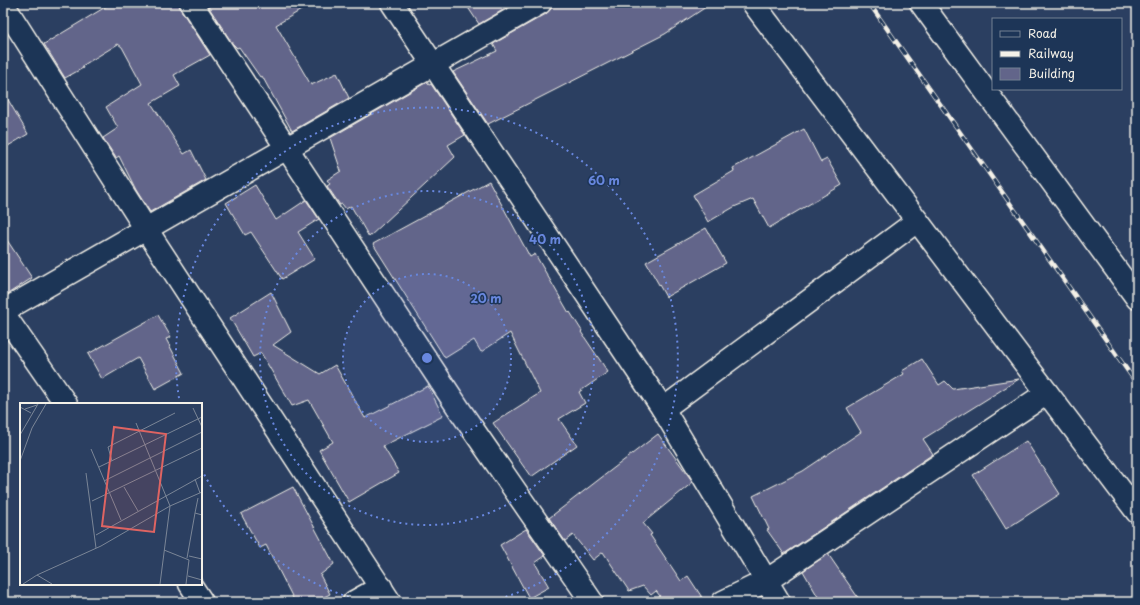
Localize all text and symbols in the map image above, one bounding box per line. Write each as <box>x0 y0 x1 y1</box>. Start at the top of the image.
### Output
legend <box>992 18 1122 90</box>
text: Road <box>1028 24 1057 42</box>
text: Railway <box>1028 44 1074 62</box>
text: Building <box>1028 64 1075 82</box>
text: 60 m <box>588 171 620 189</box>
text: 40 m <box>529 230 561 248</box>
text: 20 m <box>470 289 502 307</box>
centre of rings <box>420 351 434 365</box>
inset map <box>20 403 202 585</box>

